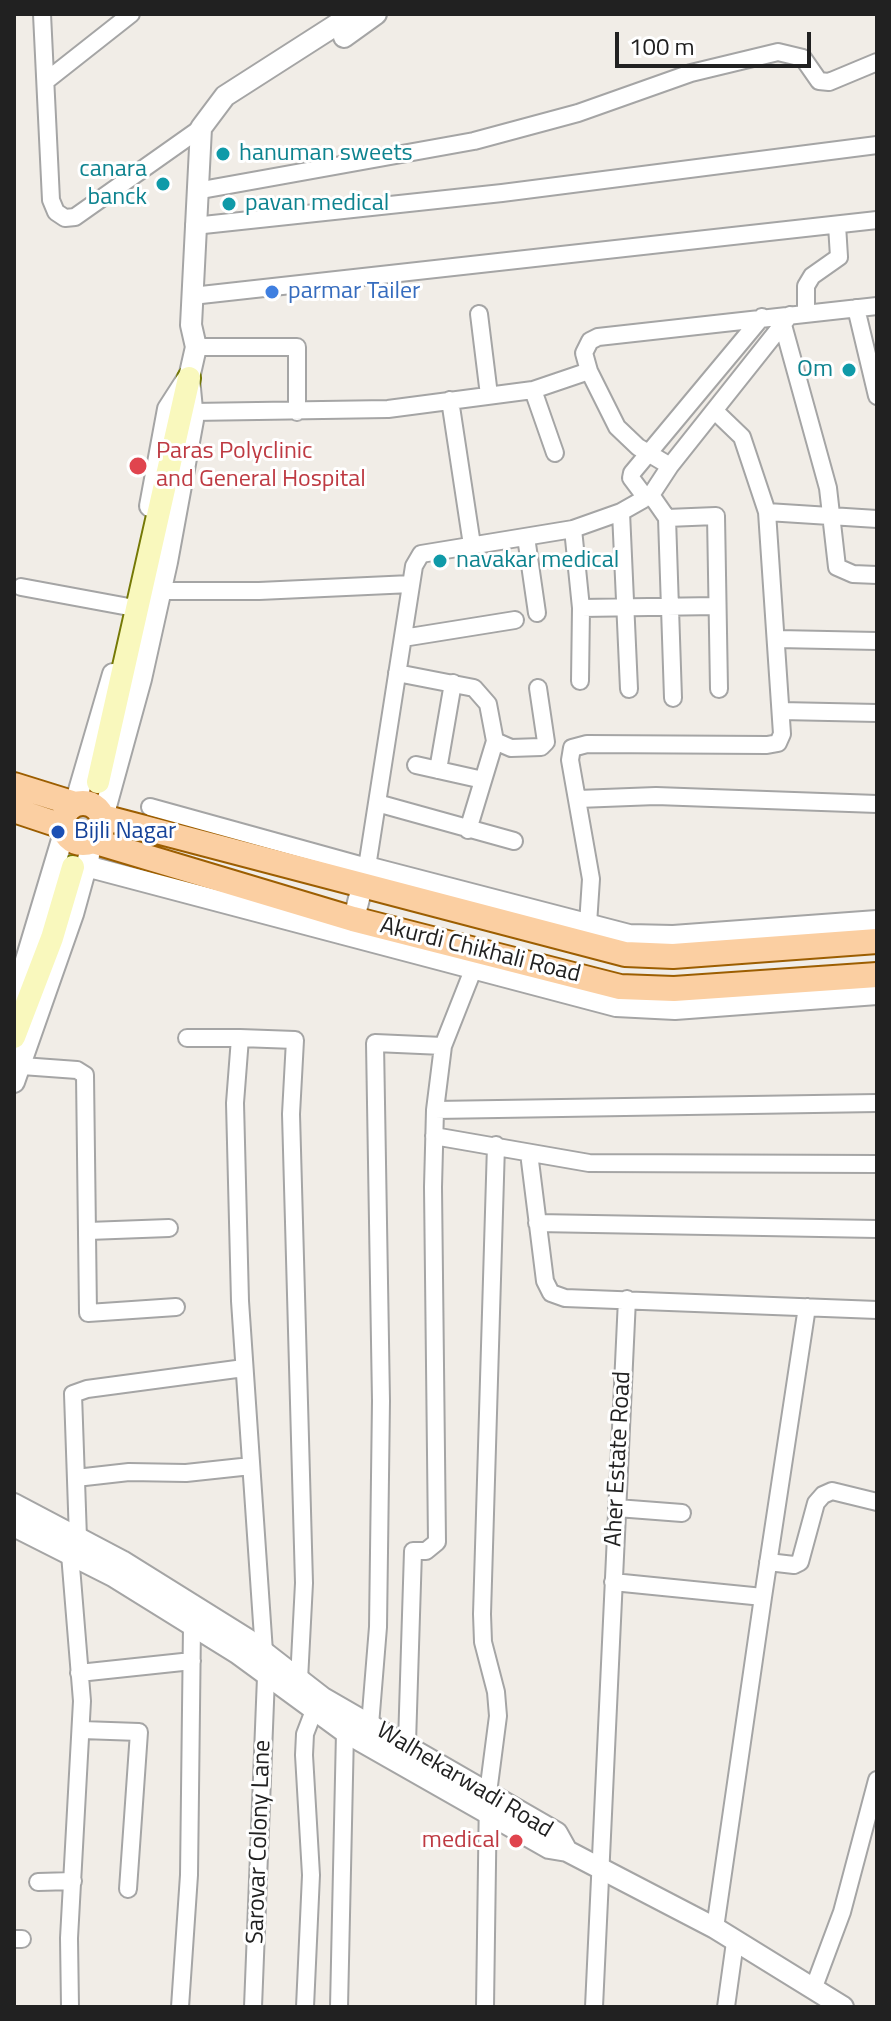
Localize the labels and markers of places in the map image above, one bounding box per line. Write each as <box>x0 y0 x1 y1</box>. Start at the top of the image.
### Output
place label: hanuman sweets <box>239 140 413 168</box>
marker: hanuman sweets <box>214 145 232 163</box>
place label: canara banck <box>79 156 147 212</box>
marker: canara banck <box>154 175 172 193</box>
place label: pavan medical <box>245 190 389 218</box>
marker: pavan medical <box>220 195 238 213</box>
place label: parmar Tailer <box>288 278 420 306</box>
marker: parmar Tailer <box>263 283 281 301</box>
place label: Om <box>797 356 833 384</box>
marker: Om <box>840 361 858 379</box>
place label: Paras Polyclinic and General Hospital <box>156 438 366 494</box>
marker: Paras Polyclinic and General Hospital <box>127 455 149 477</box>
place label: navakar medical <box>456 547 619 575</box>
marker: navakar medical <box>431 552 449 570</box>
place label: Bijli Nagar <box>74 818 176 846</box>
marker: Bijli Nagar <box>49 823 67 841</box>
place label: medical <box>422 1827 500 1855</box>
marker: medical <box>507 1832 525 1850</box>

